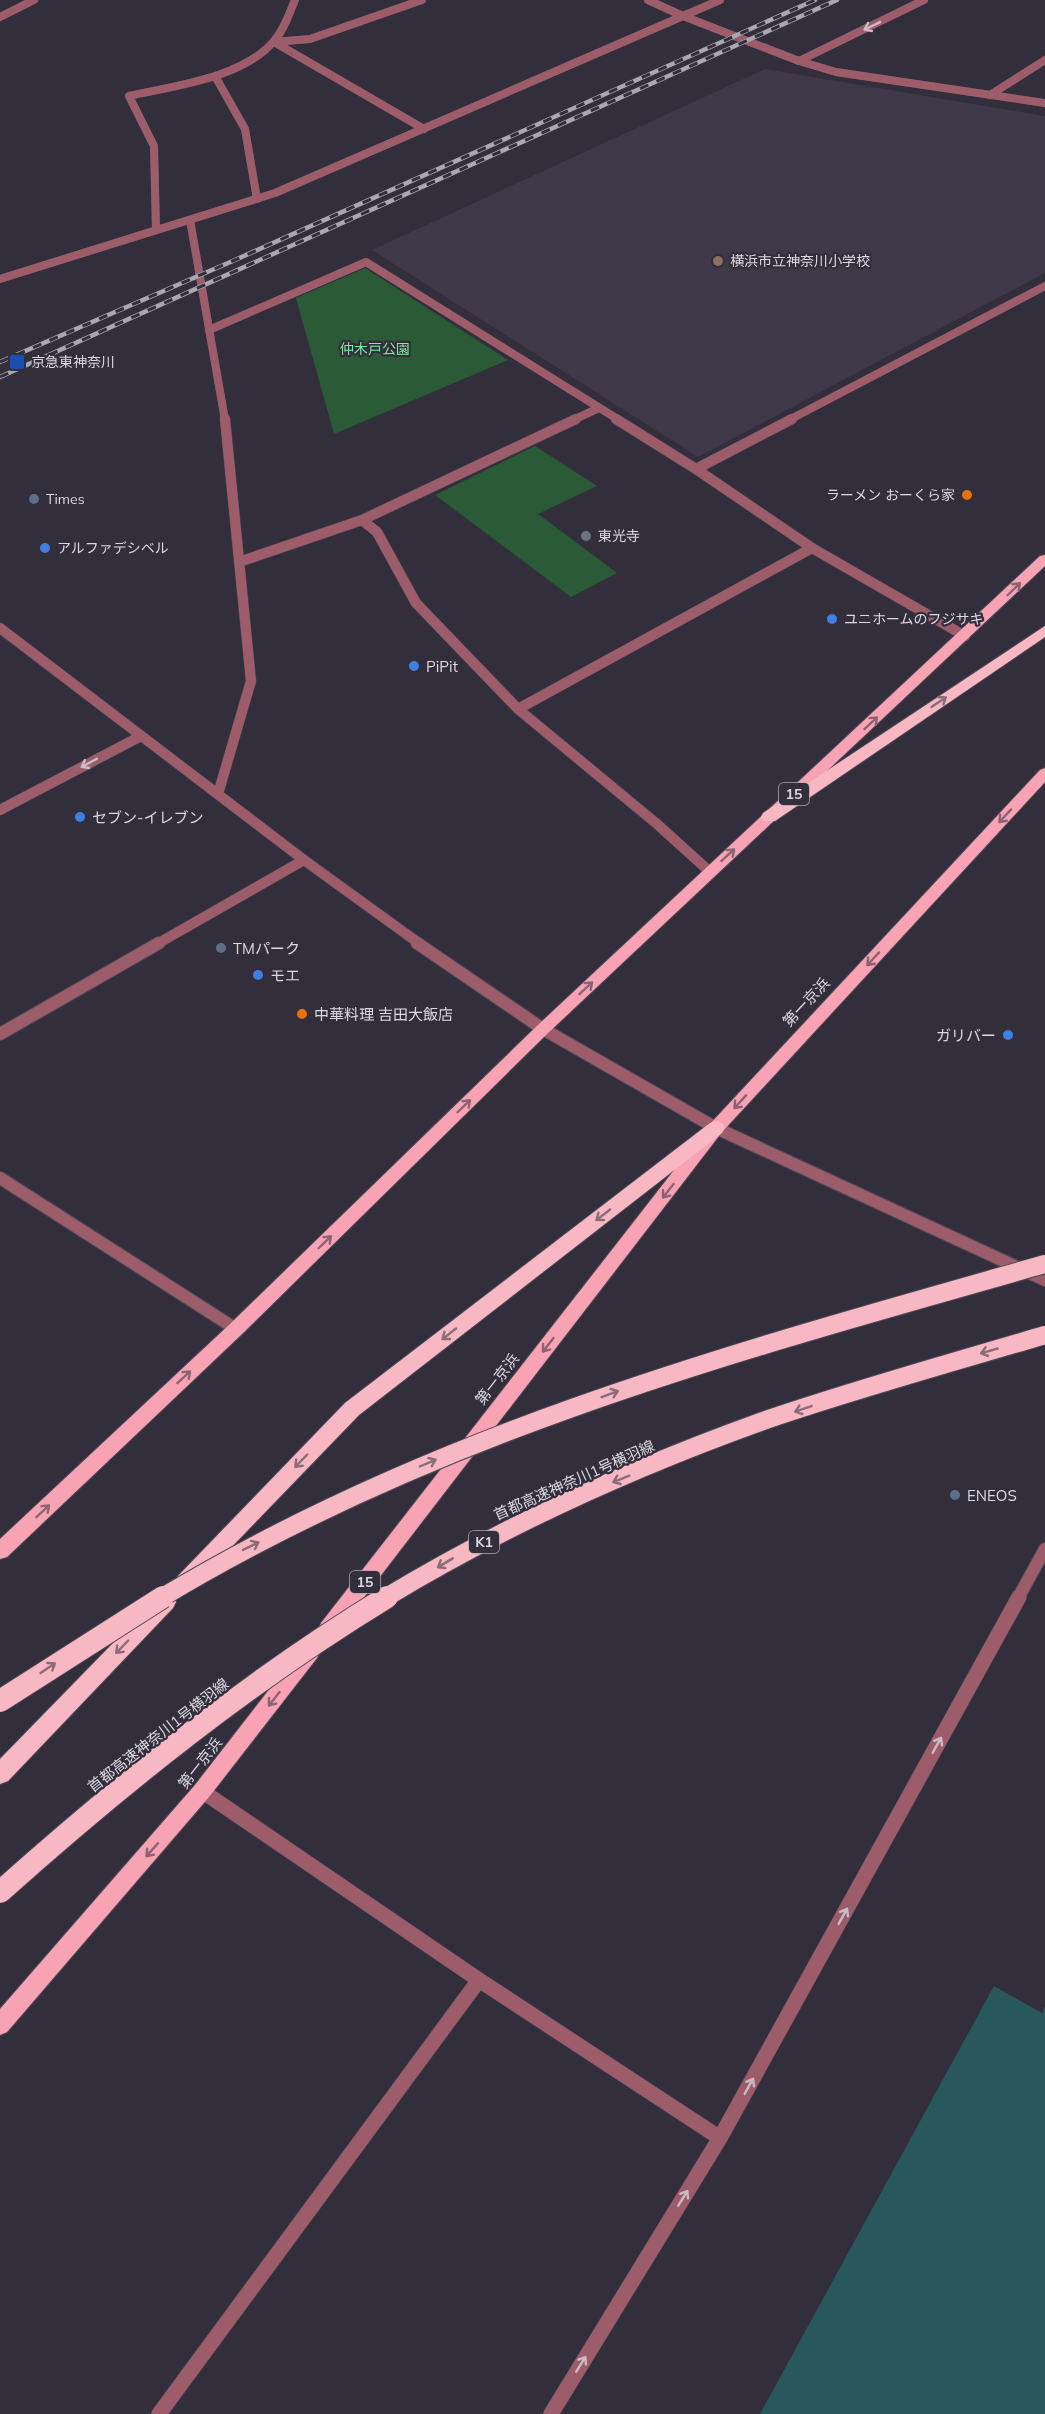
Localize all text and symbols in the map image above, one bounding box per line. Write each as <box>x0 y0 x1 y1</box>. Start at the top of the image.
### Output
one-way arrow <box>863 20 881 32</box>
place label: 横浜市立神奈川小学校 <box>730 252 870 270</box>
marker: 横浜市立神奈川小学校 <box>711 254 725 268</box>
park label: 仲木戸公園 <box>340 340 410 358</box>
marker: 京急東神奈川 <box>8 353 26 371</box>
place label: 京急東神奈川 <box>31 353 115 371</box>
place label: ラーメン おーくら家 <box>826 486 955 504</box>
marker: ラーメン おーくら家 <box>960 488 974 502</box>
place label: Times <box>46 490 85 508</box>
marker: Times <box>27 492 41 506</box>
place label: 東光寺 <box>598 527 640 545</box>
marker: 東光寺 <box>579 529 593 543</box>
place label: アルファデシベル <box>57 539 169 557</box>
marker: アルファデシベル <box>38 541 52 555</box>
one-way arrow <box>1006 582 1021 597</box>
place label: ユニホームのフジサキ <box>844 610 984 628</box>
marker: ユニホームのフジサキ <box>825 612 839 626</box>
place label: PiPit <box>426 657 458 676</box>
marker: PiPit <box>407 659 421 673</box>
one-way arrow <box>931 696 947 708</box>
one-way arrow <box>864 716 879 730</box>
one-way arrow <box>81 758 99 769</box>
road number: 15 <box>779 783 809 805</box>
place label: セブン-イレブン <box>92 808 203 827</box>
one-way arrow <box>998 808 1012 823</box>
marker: セブン-イレブン <box>73 810 87 824</box>
one-way arrow <box>720 848 735 862</box>
place label: TMパーク <box>233 939 300 958</box>
marker: TMパーク <box>214 941 228 955</box>
one-way arrow <box>866 951 880 966</box>
place label: モエ <box>270 966 300 985</box>
marker: モエ <box>251 968 265 982</box>
street label: 第一京浜 <box>779 974 833 1030</box>
one-way arrow <box>578 981 593 996</box>
place label: 中華料理 吉田大飯店 <box>314 1005 453 1024</box>
marker: 中華料理 吉田大飯店 <box>295 1007 309 1021</box>
place label: ガリバー <box>936 1026 996 1045</box>
marker: ガリバー <box>1001 1028 1015 1042</box>
one-way arrow <box>734 1094 748 1109</box>
one-way arrow <box>457 1098 472 1113</box>
one-way arrow <box>661 1183 674 1199</box>
one-way arrow <box>596 1209 612 1222</box>
one-way arrow <box>317 1235 332 1249</box>
one-way arrow <box>441 1328 457 1340</box>
one-way arrow <box>542 1337 555 1353</box>
one-way arrow <box>980 1346 999 1357</box>
street label: 第一京浜 <box>471 1350 523 1408</box>
one-way arrow <box>177 1370 192 1384</box>
one-way arrow <box>600 1387 619 1398</box>
one-way arrow <box>794 1404 813 1415</box>
street label: 首都高速神奈川1号横羽線 <box>491 1436 657 1524</box>
one-way arrow <box>295 1453 309 1468</box>
one-way arrow <box>418 1457 436 1468</box>
one-way arrow <box>612 1474 630 1485</box>
place label: ENEOS <box>967 1486 1017 1505</box>
marker: ENEOS <box>948 1488 962 1502</box>
one-way arrow <box>35 1504 50 1518</box>
road number: K1 <box>469 1531 499 1553</box>
one-way arrow <box>242 1540 260 1551</box>
one-way arrow <box>437 1557 454 1569</box>
road number: 15 <box>350 1571 380 1593</box>
one-way arrow <box>115 1639 130 1654</box>
one-way arrow <box>40 1662 56 1674</box>
street label: 首都高速神奈川1号横羽線 <box>84 1674 232 1796</box>
one-way arrow <box>268 1690 281 1706</box>
street label: 第一京浜 <box>174 1734 226 1792</box>
one-way arrow <box>931 1737 943 1754</box>
one-way arrow <box>145 1842 159 1857</box>
one-way arrow <box>838 1907 849 1925</box>
one-way arrow <box>744 2078 755 2096</box>
one-way arrow <box>678 2190 690 2207</box>
one-way arrow <box>576 2356 588 2373</box>

